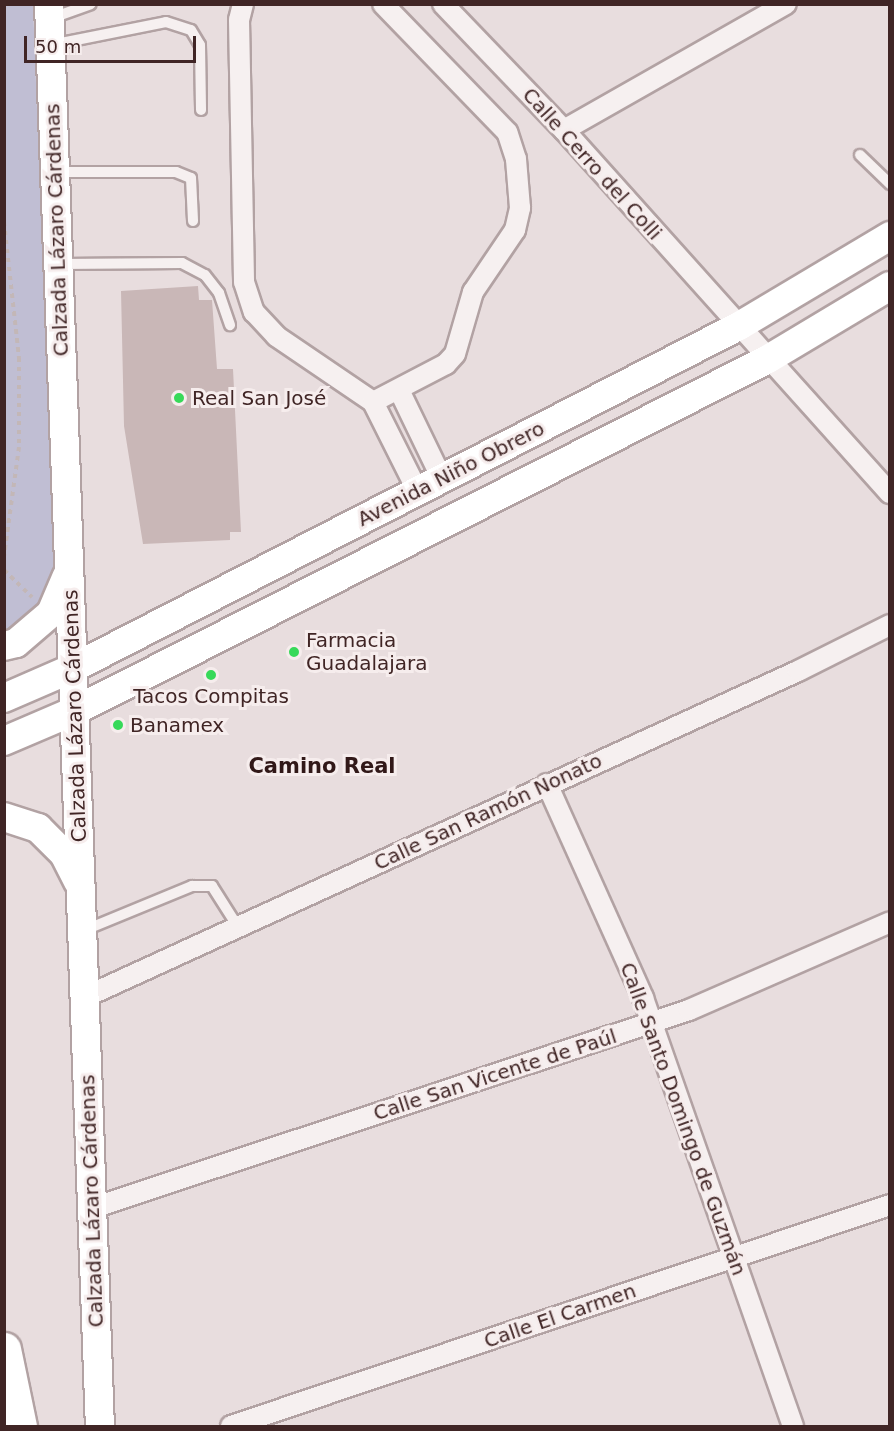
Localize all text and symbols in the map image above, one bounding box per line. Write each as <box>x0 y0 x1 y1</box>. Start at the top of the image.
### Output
scale bar <box>27 24 200 62</box>
text: 50 m <box>35 36 81 57</box>
street label: Calle Cerro del Colli <box>517 83 667 245</box>
street label: Calzada Lázaro Cárdenas <box>41 103 73 357</box>
place label: Real San José <box>192 386 326 410</box>
marker: Real San José <box>170 389 188 407</box>
street label: Avenida Niño Obrero <box>354 416 548 532</box>
street label: Calzada Lázaro Cárdenas <box>59 589 91 843</box>
place label: Farmacia Guadalajara <box>306 628 427 675</box>
marker: Farmacia Guadalajara <box>287 645 301 659</box>
marker: Tacos Compitas <box>204 668 218 682</box>
place label: Tacos Compitas <box>133 684 289 708</box>
place label: Banamex <box>130 713 224 737</box>
marker: Banamex <box>111 718 125 732</box>
street label: Calle San Ramón Nonato <box>370 749 606 875</box>
district label: Camino Real <box>248 753 396 779</box>
street label: Calle Santo Domingo de Guzmán <box>615 959 751 1279</box>
street label: Calle San Vicente de Paúl <box>370 1024 620 1126</box>
street label: Calzada Lázaro Cárdenas <box>76 1074 108 1328</box>
street label: Calle El Carmen <box>481 1279 639 1353</box>

